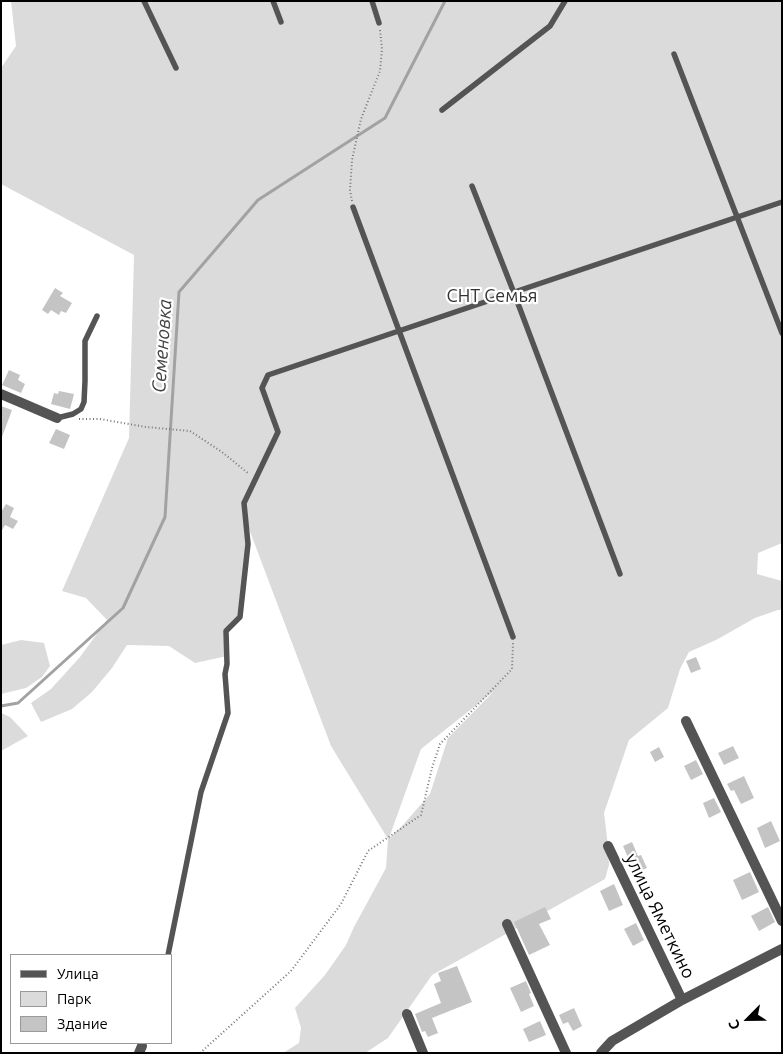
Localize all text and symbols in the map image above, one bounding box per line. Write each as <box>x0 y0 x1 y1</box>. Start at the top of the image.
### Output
park label: СНТ Семья <box>447 285 537 307</box>
water label: Семеновка <box>147 298 177 394</box>
street label: улица Яметкино <box>620 850 700 982</box>
legend <box>10 954 172 1044</box>
text: Улица <box>57 965 99 982</box>
text: Парк <box>57 990 92 1007</box>
north arrow <box>723 994 773 1044</box>
text: Здание <box>57 1015 108 1032</box>
text: С <box>725 1018 743 1032</box>

